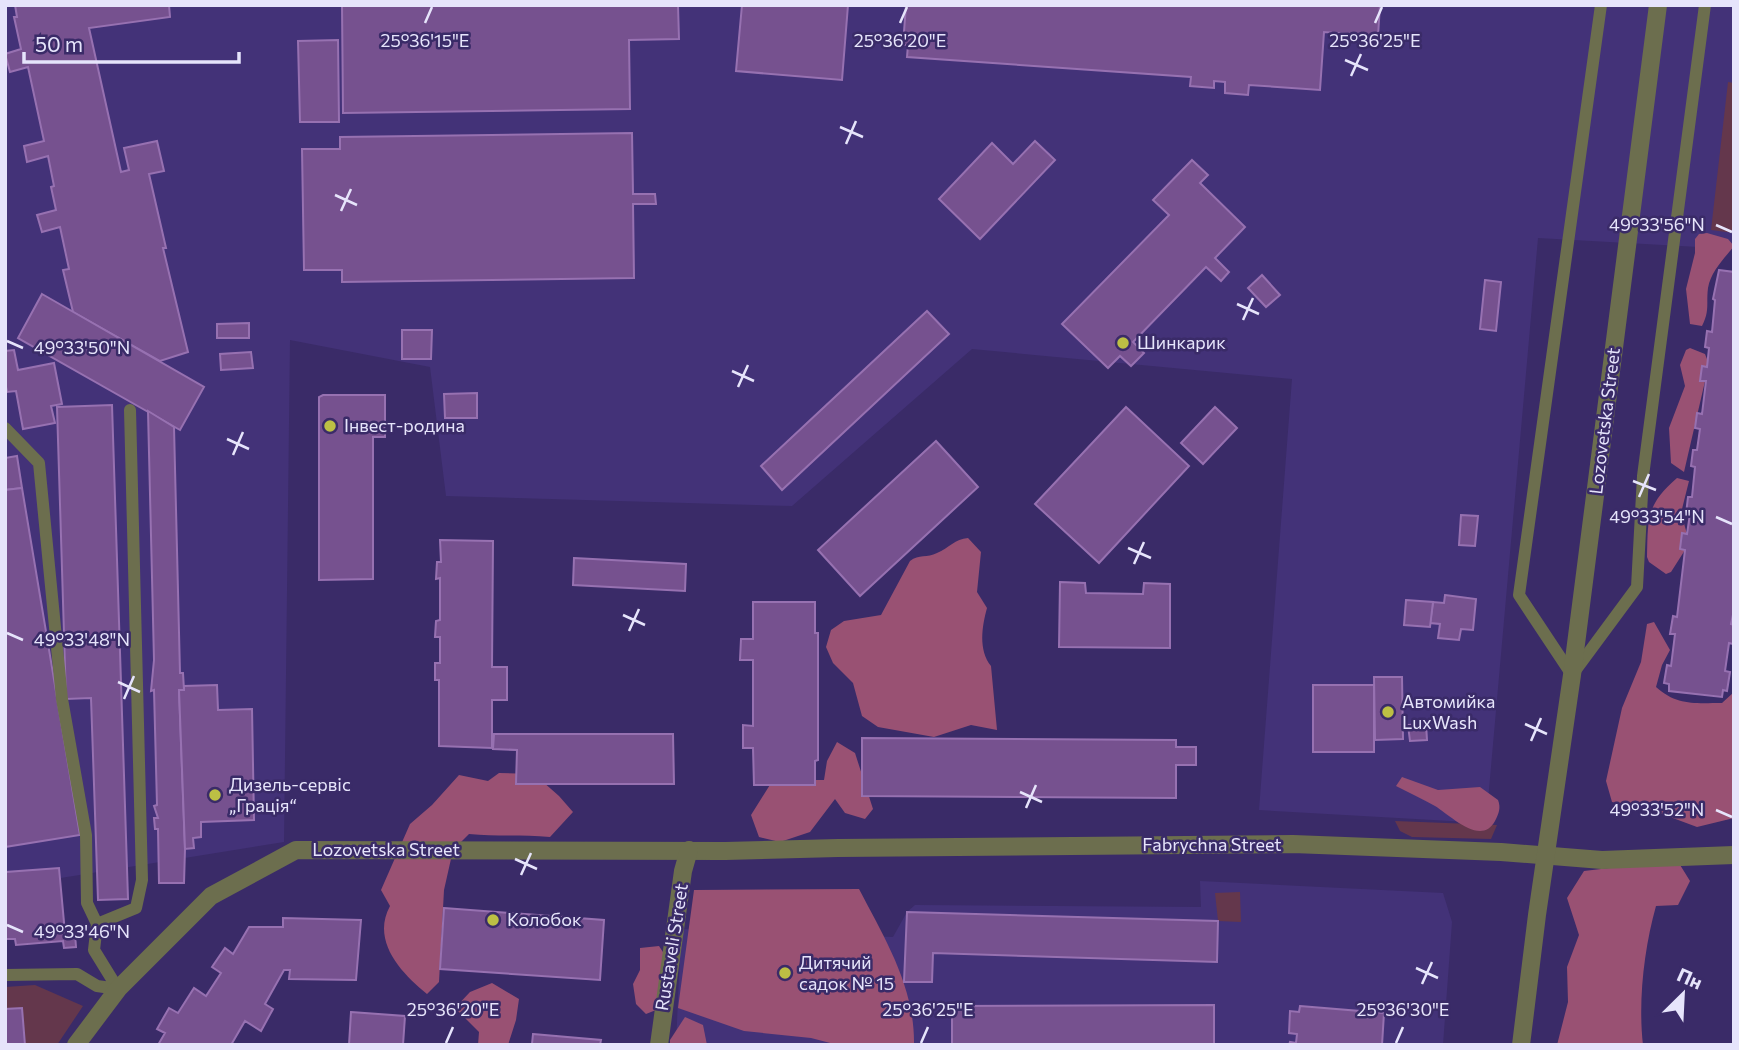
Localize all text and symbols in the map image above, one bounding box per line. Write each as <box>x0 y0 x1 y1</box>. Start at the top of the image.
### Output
scale bar <box>24 21 240 65</box>
text: 25°36'15"E <box>380 29 470 51</box>
text: 25°36'20"E <box>854 29 946 51</box>
text: 25°36'25"E <box>1329 29 1421 51</box>
text: 50 m <box>35 31 83 56</box>
text: 49°33'56"N <box>1609 213 1705 235</box>
place label: Шинкарик <box>1137 331 1226 353</box>
marker: Шинкарик <box>1115 335 1131 351</box>
text: 49°33'50"N <box>34 336 130 358</box>
street label: Lozovetska Street <box>1584 346 1624 496</box>
place label: Інвест-родина <box>344 414 465 436</box>
marker: Інвест-родина <box>322 418 338 434</box>
text: 49°33'54"N <box>1609 505 1705 527</box>
text: 49°33'48"N <box>34 628 130 650</box>
place label: Автомийка LuxWash <box>1402 690 1495 733</box>
marker: Автомийка LuxWash <box>1380 704 1396 720</box>
place label: Дизель-сервіс „Грація“ <box>229 773 351 816</box>
marker: Дизель-сервіс „Грація“ <box>207 787 223 803</box>
text: 49°33'52"N <box>1610 798 1704 820</box>
street label: Fabrychna Street <box>1142 833 1282 855</box>
street label: Lozovetska Street <box>312 838 460 860</box>
street label: Rustaveli Street <box>650 882 692 1012</box>
place label: Колобок <box>507 908 582 930</box>
marker: Колобок <box>485 912 501 928</box>
text: 49°33'46"N <box>34 920 130 942</box>
place label: Дитячий садок № 15 <box>799 951 894 994</box>
north arrow <box>1648 959 1718 1029</box>
text: Пн <box>1674 962 1706 994</box>
marker: Дитячий садок № 15 <box>777 965 793 981</box>
text: 25°36'20"E <box>407 998 499 1020</box>
text: 25°36'25"E <box>882 998 974 1020</box>
text: 25°36'30"E <box>1356 998 1450 1020</box>

